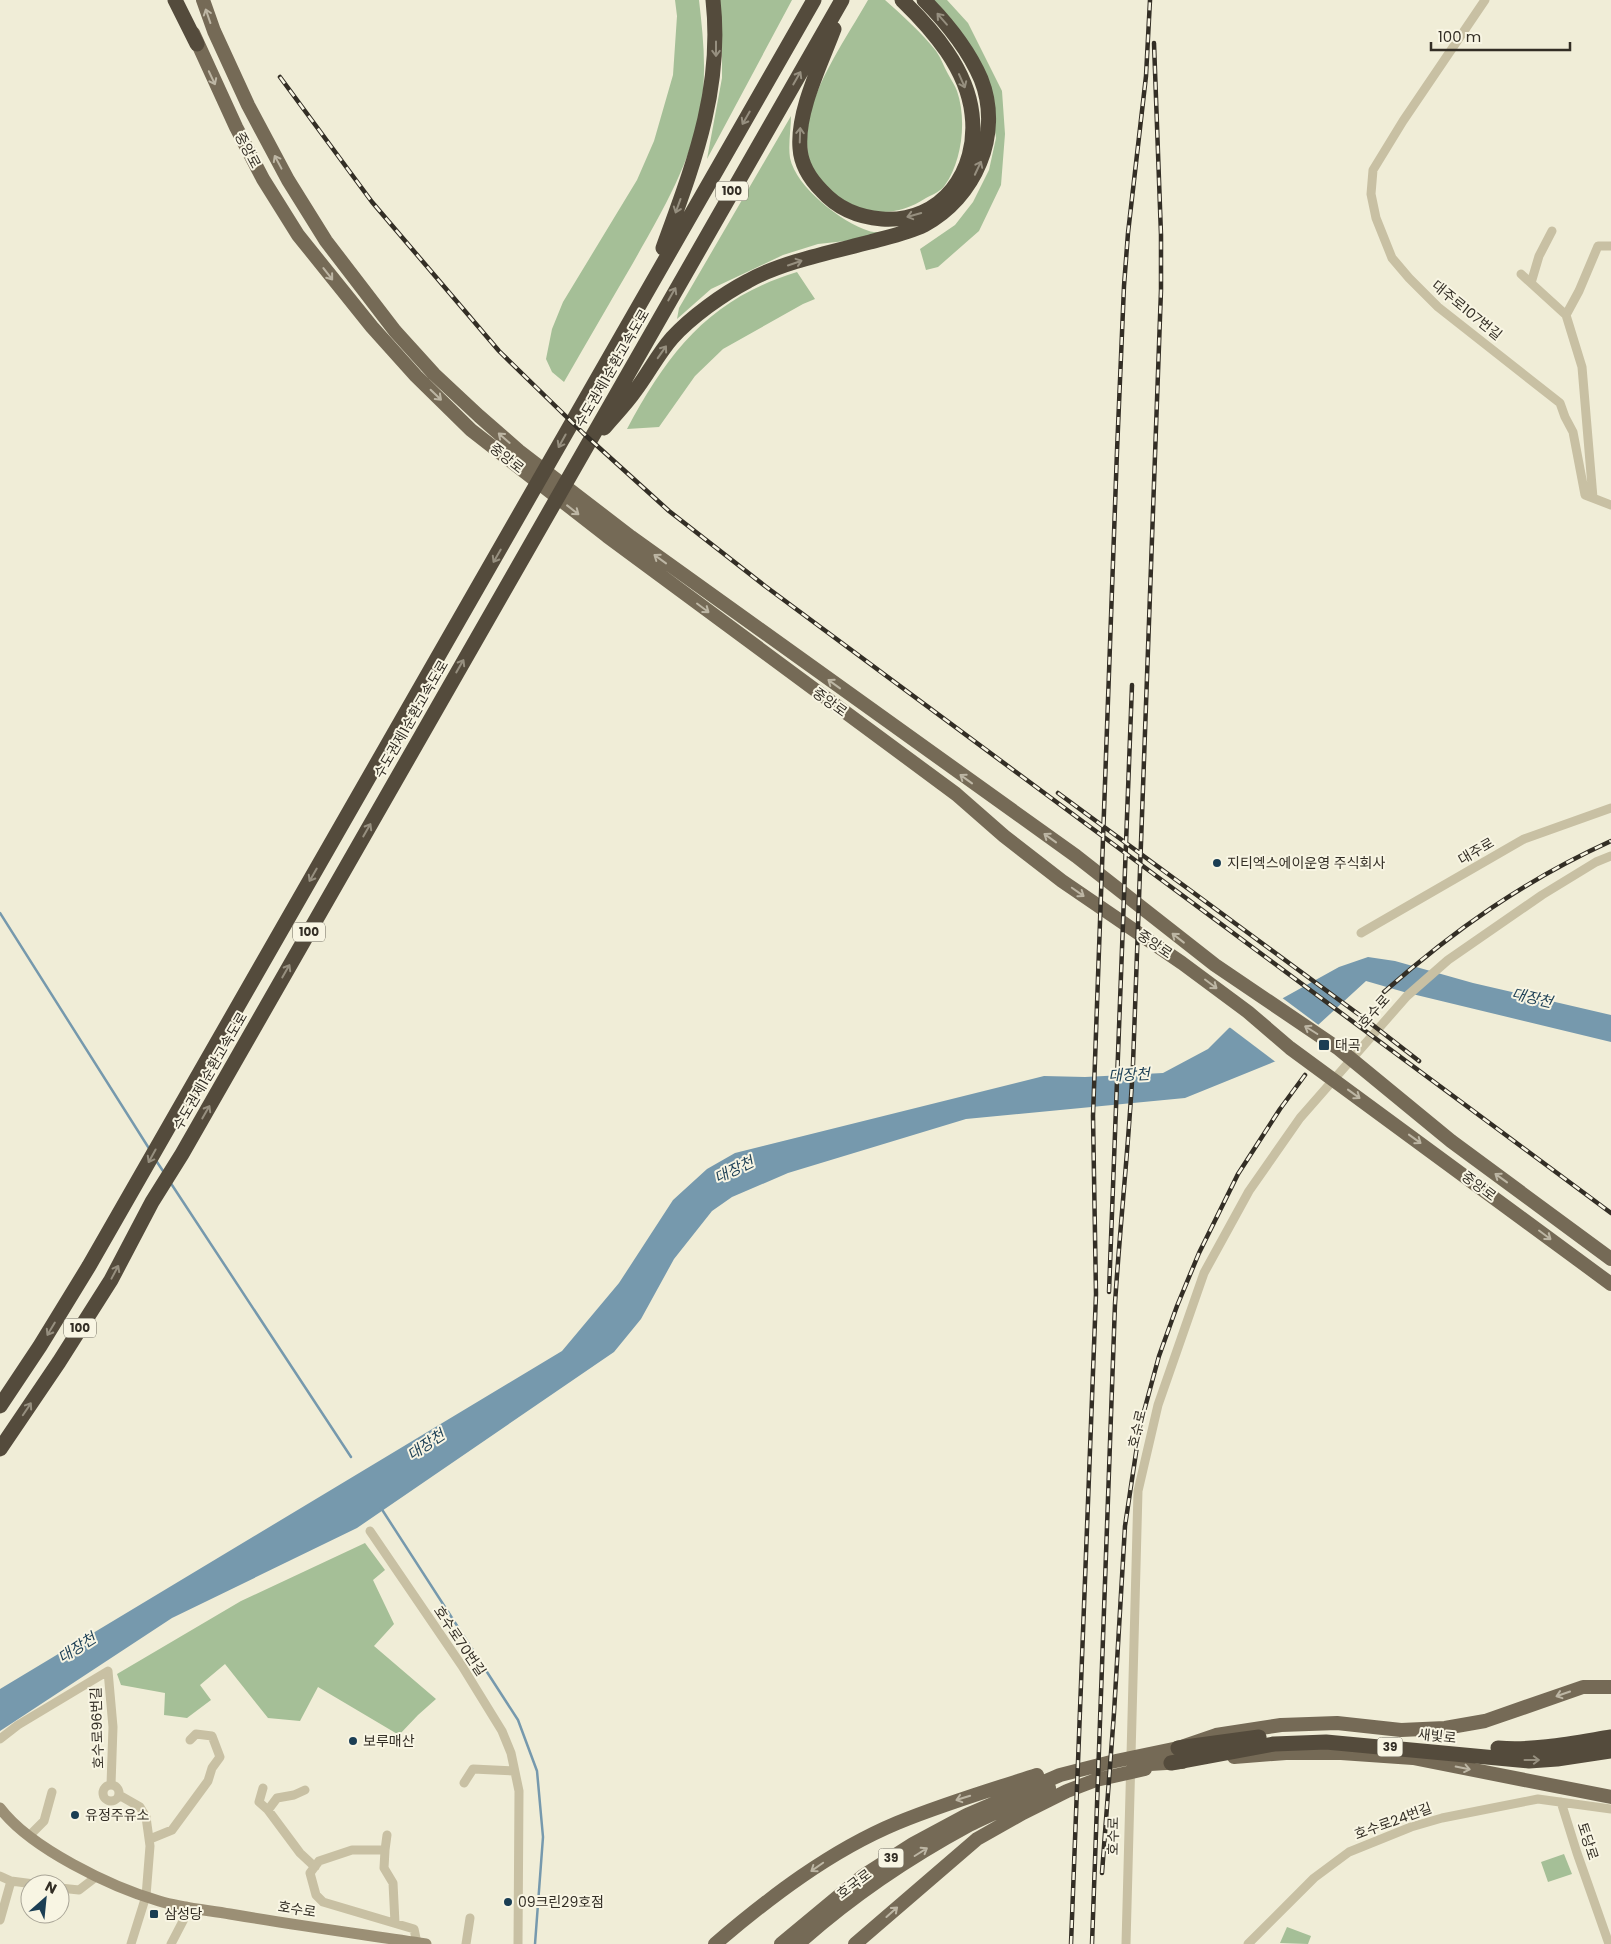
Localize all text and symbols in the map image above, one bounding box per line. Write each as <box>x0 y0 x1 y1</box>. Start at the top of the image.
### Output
one-way arrow <box>203 8 212 24</box>
one-way arrow <box>937 13 948 26</box>
scale bar <box>1431 20 1570 52</box>
text: 100 m <box>1438 26 1481 47</box>
one-way arrow <box>711 40 721 56</box>
one-way arrow <box>208 70 217 85</box>
one-way arrow <box>792 70 802 85</box>
one-way arrow <box>957 73 967 88</box>
one-way arrow <box>741 110 750 125</box>
street label: 중앙로 <box>230 128 266 172</box>
one-way arrow <box>796 128 805 144</box>
one-way arrow <box>273 155 282 170</box>
one-way arrow <box>973 161 983 176</box>
road number: 100 <box>716 182 748 200</box>
one-way arrow <box>673 198 682 213</box>
one-way arrow <box>906 211 922 221</box>
one-way arrow <box>787 258 802 267</box>
one-way arrow <box>322 267 333 280</box>
street label: 대주로107번길 <box>1428 275 1506 345</box>
one-way arrow <box>668 288 678 302</box>
street label: 수도권제1순환고속도로 <box>570 305 654 431</box>
one-way arrow <box>657 345 667 359</box>
one-way arrow <box>429 389 442 401</box>
one-way arrow <box>497 432 510 443</box>
one-way arrow <box>556 433 566 447</box>
street label: 중앙로 <box>486 438 528 478</box>
one-way arrow <box>567 505 580 516</box>
one-way arrow <box>491 548 501 562</box>
one-way arrow <box>654 553 667 564</box>
one-way arrow <box>696 603 710 613</box>
street label: 수도권제1순환고속도로 <box>369 656 453 782</box>
one-way arrow <box>456 660 466 674</box>
one-way arrow <box>827 679 841 689</box>
street label: 중앙로 <box>808 683 852 722</box>
one-way arrow <box>959 774 973 784</box>
one-way arrow <box>362 823 372 837</box>
one-way arrow <box>1043 833 1057 843</box>
street label: 대주로 <box>1454 833 1498 869</box>
place label: 지티엑스에이운영 주식회사 <box>1227 853 1385 873</box>
marker: 지티엑스에이운영 주식회사 <box>1211 857 1223 869</box>
one-way arrow <box>307 867 317 881</box>
one-way arrow <box>1070 887 1084 897</box>
road number: 100 <box>293 922 325 942</box>
street label: 중앙로 <box>1133 925 1177 963</box>
one-way arrow <box>1172 932 1185 943</box>
one-way arrow <box>282 964 292 979</box>
one-way arrow <box>1204 979 1217 990</box>
water label: 대장천 <box>1510 983 1557 1013</box>
street label: 호수로 <box>1354 990 1394 1032</box>
street label: 수도권제1순환고속도로 <box>168 1008 252 1134</box>
one-way arrow <box>1305 1025 1319 1035</box>
place label: 대곡 <box>1335 1035 1361 1055</box>
marker: 대곡 <box>1317 1038 1331 1052</box>
water label: 대장천 <box>1108 1063 1152 1086</box>
one-way arrow <box>1347 1089 1361 1099</box>
one-way arrow <box>201 1105 211 1120</box>
one-way arrow <box>1408 1133 1421 1144</box>
one-way arrow <box>146 1148 156 1162</box>
water label: 대장천 <box>711 1150 759 1188</box>
street label: 중앙로 <box>1458 1166 1501 1206</box>
one-way arrow <box>1494 1173 1508 1183</box>
one-way arrow <box>1538 1230 1551 1241</box>
one-way arrow <box>111 1265 120 1280</box>
road number: 100 <box>64 1319 96 1338</box>
one-way arrow <box>45 1322 55 1336</box>
one-way arrow <box>22 1402 33 1416</box>
street label: 호수로 <box>1123 1408 1151 1450</box>
water label: 대장천 <box>403 1423 451 1465</box>
street label: 호수로70번길 <box>429 1602 491 1680</box>
water label: 대장천 <box>54 1626 102 1668</box>
street label: 호수로96번길 <box>86 1687 108 1769</box>
one-way arrow <box>1556 1690 1572 1699</box>
street label: 새빛로 <box>1417 1724 1457 1748</box>
place label: 보루매산 <box>363 1731 415 1751</box>
marker: 보루매산 <box>347 1735 359 1747</box>
road number: 39 <box>1378 1738 1402 1756</box>
one-way arrow <box>1523 1755 1539 1765</box>
one-way arrow <box>1454 1763 1470 1773</box>
one-way arrow <box>956 1794 972 1804</box>
street label: 호수로24번길 <box>1351 1798 1435 1844</box>
place label: 유정주유소 <box>85 1805 150 1825</box>
marker: 유정주유소 <box>69 1809 81 1821</box>
street label: 호수로 <box>1103 1816 1123 1855</box>
street label: 토당로 <box>1573 1820 1604 1863</box>
one-way arrow <box>914 1847 928 1858</box>
road number: 39 <box>878 1849 904 1868</box>
one-way arrow <box>810 1862 824 1872</box>
street label: 호국로 <box>833 1864 876 1904</box>
north arrow <box>20 1874 70 1924</box>
text: N <box>42 1876 60 1899</box>
place label: 09크린29호점 <box>518 1892 604 1912</box>
street label: 호수로 <box>276 1896 318 1922</box>
marker: 09크린29호점 <box>502 1896 514 1908</box>
place label: 삼성당 <box>164 1904 203 1924</box>
one-way arrow <box>885 1906 898 1917</box>
marker: 삼성당 <box>148 1908 160 1920</box>

